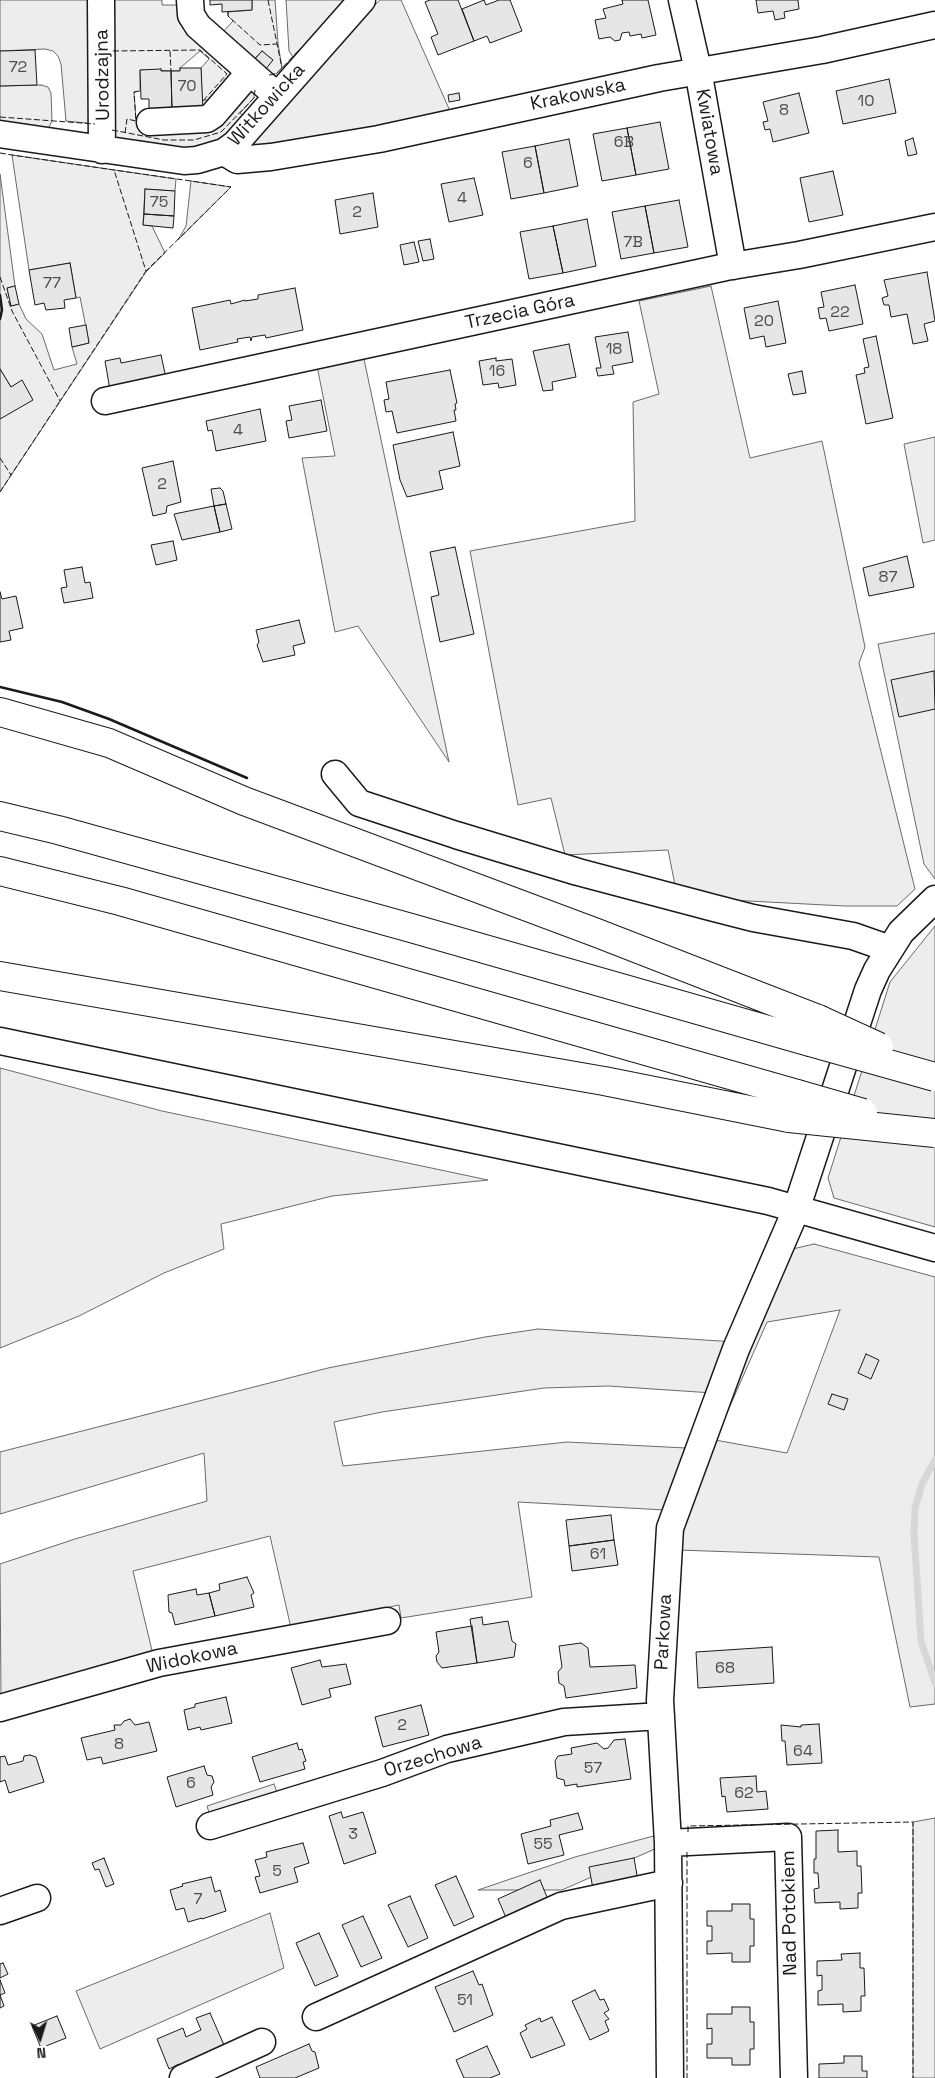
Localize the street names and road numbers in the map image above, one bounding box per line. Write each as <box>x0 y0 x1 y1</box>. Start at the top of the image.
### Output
street label: Urodzajna <box>91 29 115 121</box>
street label: Witkowicka <box>224 59 310 151</box>
street label: Krakowska <box>528 74 628 116</box>
street label: Kwiatowa <box>690 87 728 177</box>
street label: Trzecia Góra <box>463 289 577 335</box>
street label: Parkowa <box>651 1593 677 1671</box>
street label: Widokowa <box>144 1637 240 1679</box>
street label: Orzechowa <box>381 1731 485 1783</box>
street label: Nad Potokiem <box>778 1850 802 1976</box>

